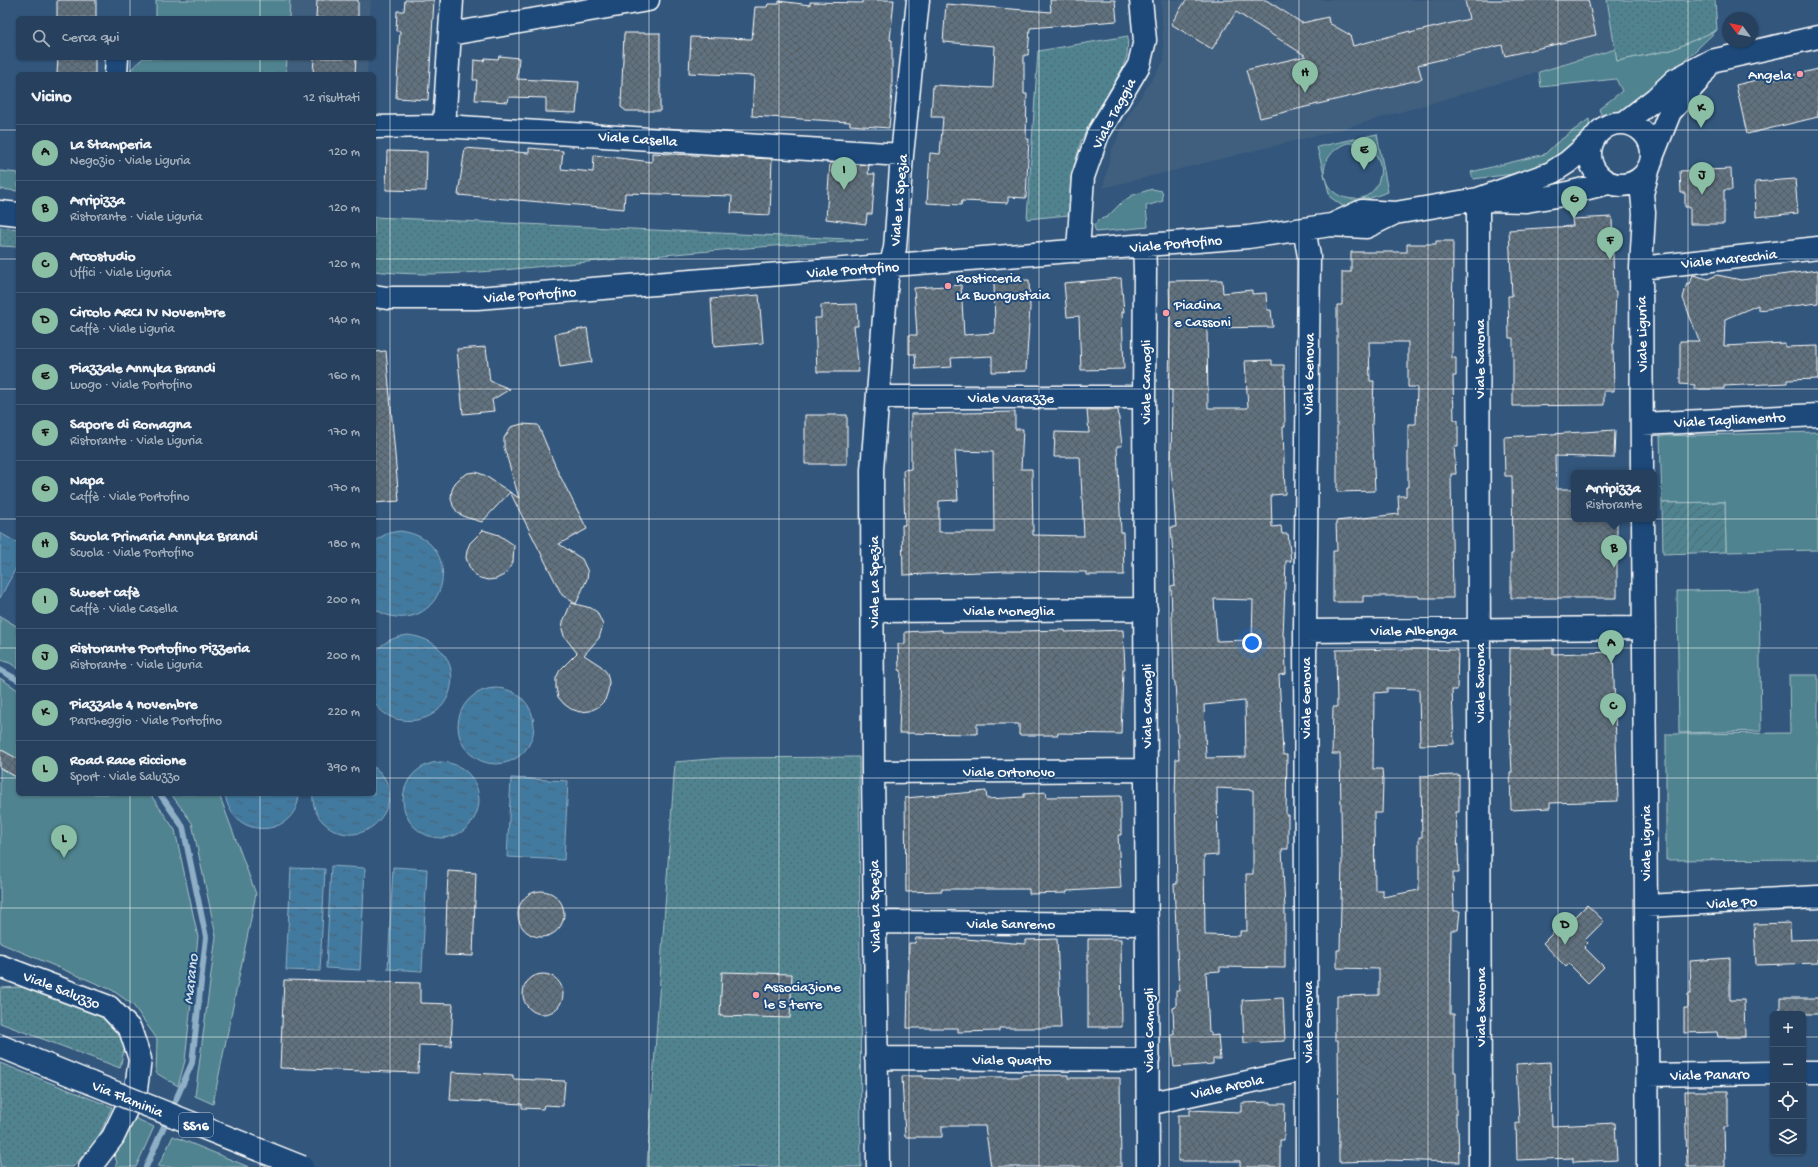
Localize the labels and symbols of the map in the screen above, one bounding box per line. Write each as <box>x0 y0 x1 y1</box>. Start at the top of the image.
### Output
north arrow <box>1722 12 1758 48</box>
pin: H <box>1292 60 1318 93</box>
place label: Angela <box>1748 67 1793 85</box>
marker: Angela <box>1795 69 1805 79</box>
street label: Viale Taggia <box>1088 75 1141 153</box>
pin: K <box>1688 95 1714 128</box>
street label: Viale Casella <box>597 128 679 152</box>
pin: E <box>1351 137 1377 170</box>
street label: Viale La Spezia <box>887 153 913 248</box>
pin: I <box>831 157 857 190</box>
pin: J <box>1689 162 1715 195</box>
pin: G <box>1561 186 1587 219</box>
pin: F <box>1597 227 1623 260</box>
street label: Viale Portofino <box>1128 232 1223 258</box>
street label: Viale Marecchia <box>1679 246 1779 274</box>
street label: Viale Portofino <box>805 259 900 283</box>
place label: Rosticceria La Buongustaia <box>956 270 1051 305</box>
marker: Rosticceria La Buongustaia <box>943 281 953 291</box>
street label: Viale Portofino <box>482 284 577 308</box>
street label: Viale Liguria <box>1633 295 1653 373</box>
place label: Piadina e Cassoni <box>1173 297 1231 332</box>
marker: Piadina e Cassoni <box>1161 308 1171 318</box>
street label: Viale Savona <box>1472 319 1490 400</box>
street label: Viale Genova <box>1300 332 1320 416</box>
street label: Viale Camogli <box>1138 340 1156 425</box>
street label: Viale Varazze <box>967 390 1054 408</box>
street label: Viale Tagliamento <box>1673 409 1786 433</box>
street label: Viale La Spezia <box>866 535 884 629</box>
pin: B <box>1601 535 1627 568</box>
street label: Viale Moneglia <box>963 603 1055 621</box>
street label: Viale Albenga <box>1370 623 1458 641</box>
pin: A <box>1598 630 1624 663</box>
your location <box>1242 633 1262 653</box>
street label: Viale Savona <box>1472 643 1490 724</box>
street label: Viale Genova <box>1298 657 1316 740</box>
street label: Viale Camogli <box>1139 664 1157 749</box>
pin: C <box>1600 693 1626 726</box>
street label: Viale Ortonovo <box>962 764 1055 782</box>
street label: Viale Liguria <box>1638 804 1656 882</box>
pin: L <box>51 825 77 858</box>
street label: Viale La Spezia <box>866 859 886 953</box>
street label: Viale Po <box>1705 894 1758 914</box>
pin: D <box>1552 912 1578 945</box>
street label: Viale Sanremo <box>966 916 1055 934</box>
water label: Marano <box>180 953 205 1005</box>
street label: Viale Savona <box>1473 967 1491 1048</box>
street label: Viale Saluzzo <box>19 968 103 1014</box>
place label: Associazione le 5 terre <box>764 979 841 1014</box>
street label: Viale Genova <box>1300 981 1318 1064</box>
street label: Viale Camogli <box>1141 988 1159 1073</box>
marker: Associazione le 5 terre <box>751 990 761 1000</box>
street label: Viale Quarto <box>971 1052 1052 1070</box>
street label: Viale Panaro <box>1669 1066 1750 1086</box>
street label: Viale Arcola <box>1189 1071 1266 1105</box>
street label: Via Flaminia <box>88 1077 166 1123</box>
road number: SS16 <box>179 1113 213 1137</box>

